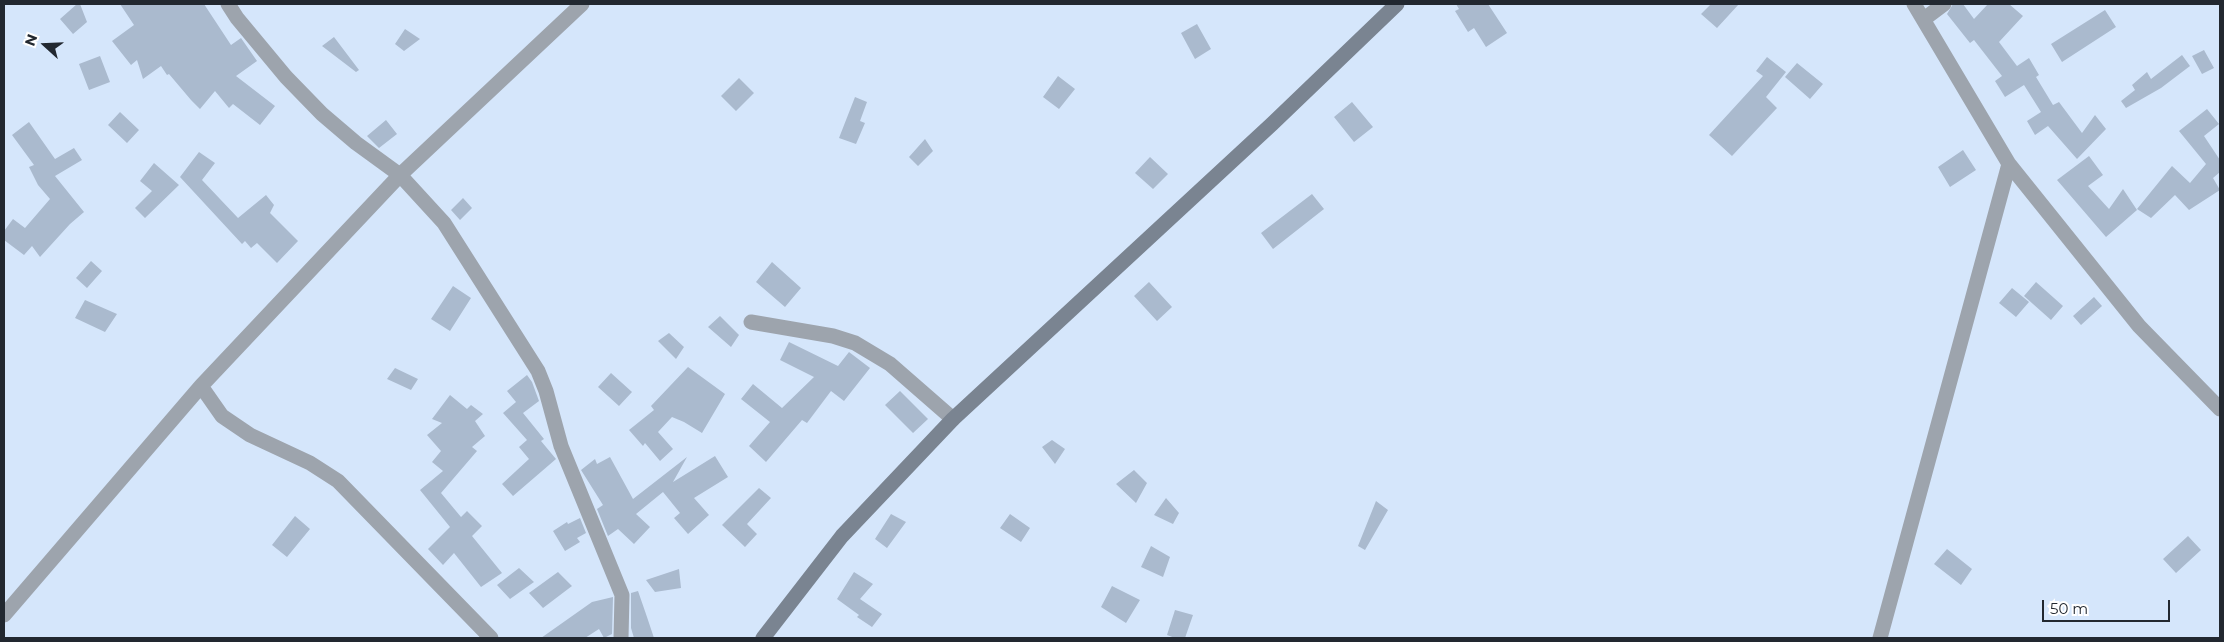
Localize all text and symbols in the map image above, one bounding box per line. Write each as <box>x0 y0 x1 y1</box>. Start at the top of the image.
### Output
north arrow <box>20 20 70 70</box>
text: N <box>21 31 41 48</box>
scale bar <box>2044 590 2172 622</box>
text: 50 m <box>2050 599 2088 618</box>

